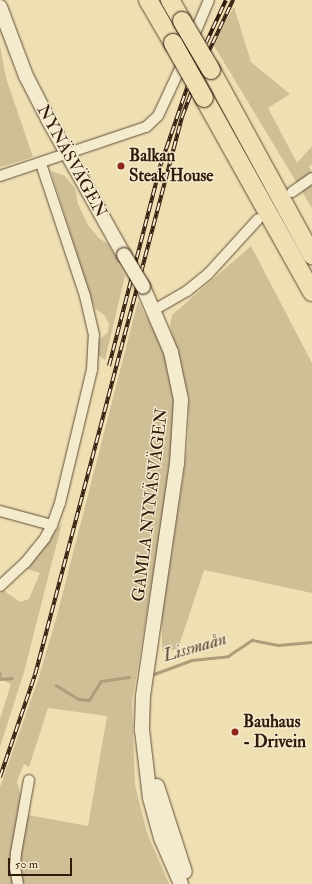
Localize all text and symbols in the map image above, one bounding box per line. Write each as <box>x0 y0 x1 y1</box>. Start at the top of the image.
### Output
street label: NYNÄSVÄGEN <box>33 101 111 221</box>
place label: Balkan Steak House <box>129 146 213 186</box>
marker: Balkan Steak House <box>116 161 126 171</box>
street label: GAMLA NYNÄSVÄGEN <box>128 407 172 603</box>
water label: Lissmaån <box>161 629 229 667</box>
place label: Bauhaus - Drivein <box>243 712 306 752</box>
marker: Bauhaus - Drivein <box>230 727 240 737</box>
scale bar <box>10 850 74 876</box>
text: 50 m <box>15 857 38 872</box>

